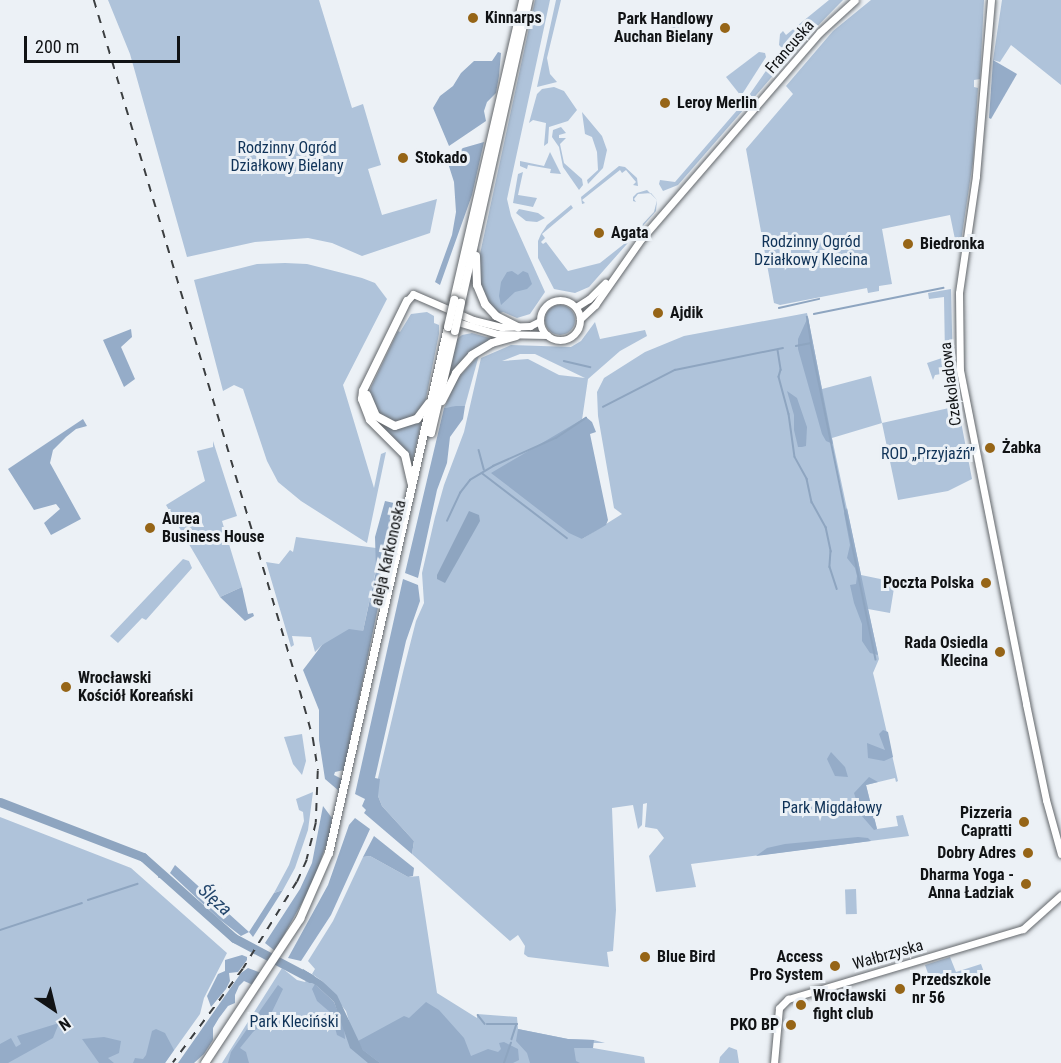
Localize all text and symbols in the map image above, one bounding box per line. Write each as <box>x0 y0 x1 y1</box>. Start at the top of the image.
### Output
place label: Kinnarps <box>485 8 542 28</box>
place label: Park Handlowy Auchan Bielany <box>614 9 713 47</box>
marker: Kinnarps <box>466 11 480 25</box>
street label: Francuska <box>762 16 818 78</box>
marker: Park Handlowy Auchan Bielany <box>718 21 732 35</box>
scale bar <box>27 24 183 62</box>
text: 200 m <box>35 36 79 57</box>
place label: Leroy Merlin <box>677 93 757 113</box>
marker: Leroy Merlin <box>658 96 672 110</box>
park label: Rodzinny Ogród Działkowy Bielany <box>230 138 344 176</box>
place label: Stokado <box>415 148 467 168</box>
marker: Stokado <box>396 151 410 165</box>
place label: Agata <box>611 223 649 243</box>
marker: Agata <box>592 226 606 240</box>
park label: Rodzinny Ogród Działkowy Klecina <box>754 232 868 270</box>
place label: Biedronka <box>920 234 985 254</box>
marker: Biedronka <box>901 237 915 251</box>
place label: Ajdik <box>670 303 703 323</box>
marker: Ajdik <box>651 306 665 320</box>
street label: Czekoladowa <box>936 341 966 427</box>
place label: Żabka <box>1002 438 1041 458</box>
marker: Żabka <box>983 441 997 455</box>
park label: ROD „Przyjaźń” <box>881 444 975 464</box>
street label: aleja Karkonoska <box>367 498 411 608</box>
place label: Aurea Business House <box>162 509 264 547</box>
marker: Aurea Business House <box>143 521 157 535</box>
place label: Poczta Polska <box>883 573 974 593</box>
marker: Poczta Polska <box>979 576 993 590</box>
place label: Rada Osiedla Klecina <box>904 633 988 671</box>
marker: Rada Osiedla Klecina <box>993 645 1007 659</box>
place label: Wrocławski Kościół Koreański <box>78 668 193 706</box>
marker: Wrocławski Kościół Koreański <box>59 680 73 694</box>
park label: Park Migdałowy <box>782 798 882 818</box>
place label: Pizzeria Capratti <box>960 803 1012 841</box>
marker: Pizzeria Capratti <box>1017 815 1031 829</box>
place label: Dobry Adres <box>937 843 1016 863</box>
marker: Dobry Adres <box>1021 846 1035 860</box>
place label: Dharma Yoga - Anna Ładziak <box>920 865 1014 903</box>
marker: Dharma Yoga - Anna Ładziak <box>1019 877 1033 891</box>
water label: Ślęza <box>194 880 236 920</box>
street label: Wałbrzyska <box>851 936 925 974</box>
place label: Blue Bird <box>657 947 715 967</box>
place label: Access Pro System <box>750 947 823 985</box>
marker: Blue Bird <box>638 950 652 964</box>
marker: Access Pro System <box>828 959 842 973</box>
place label: Przedszkole nr 56 <box>912 970 991 1008</box>
north arrow <box>24 979 84 1039</box>
marker: Przedszkole nr 56 <box>893 982 907 996</box>
place label: Wrocławski fight club <box>813 986 886 1024</box>
marker: Wrocławski fight club <box>794 998 808 1012</box>
park label: Park Kleciński <box>249 1012 339 1032</box>
text: N <box>55 1014 74 1035</box>
place label: PKO BP <box>730 1015 779 1035</box>
marker: PKO BP <box>784 1018 798 1032</box>

